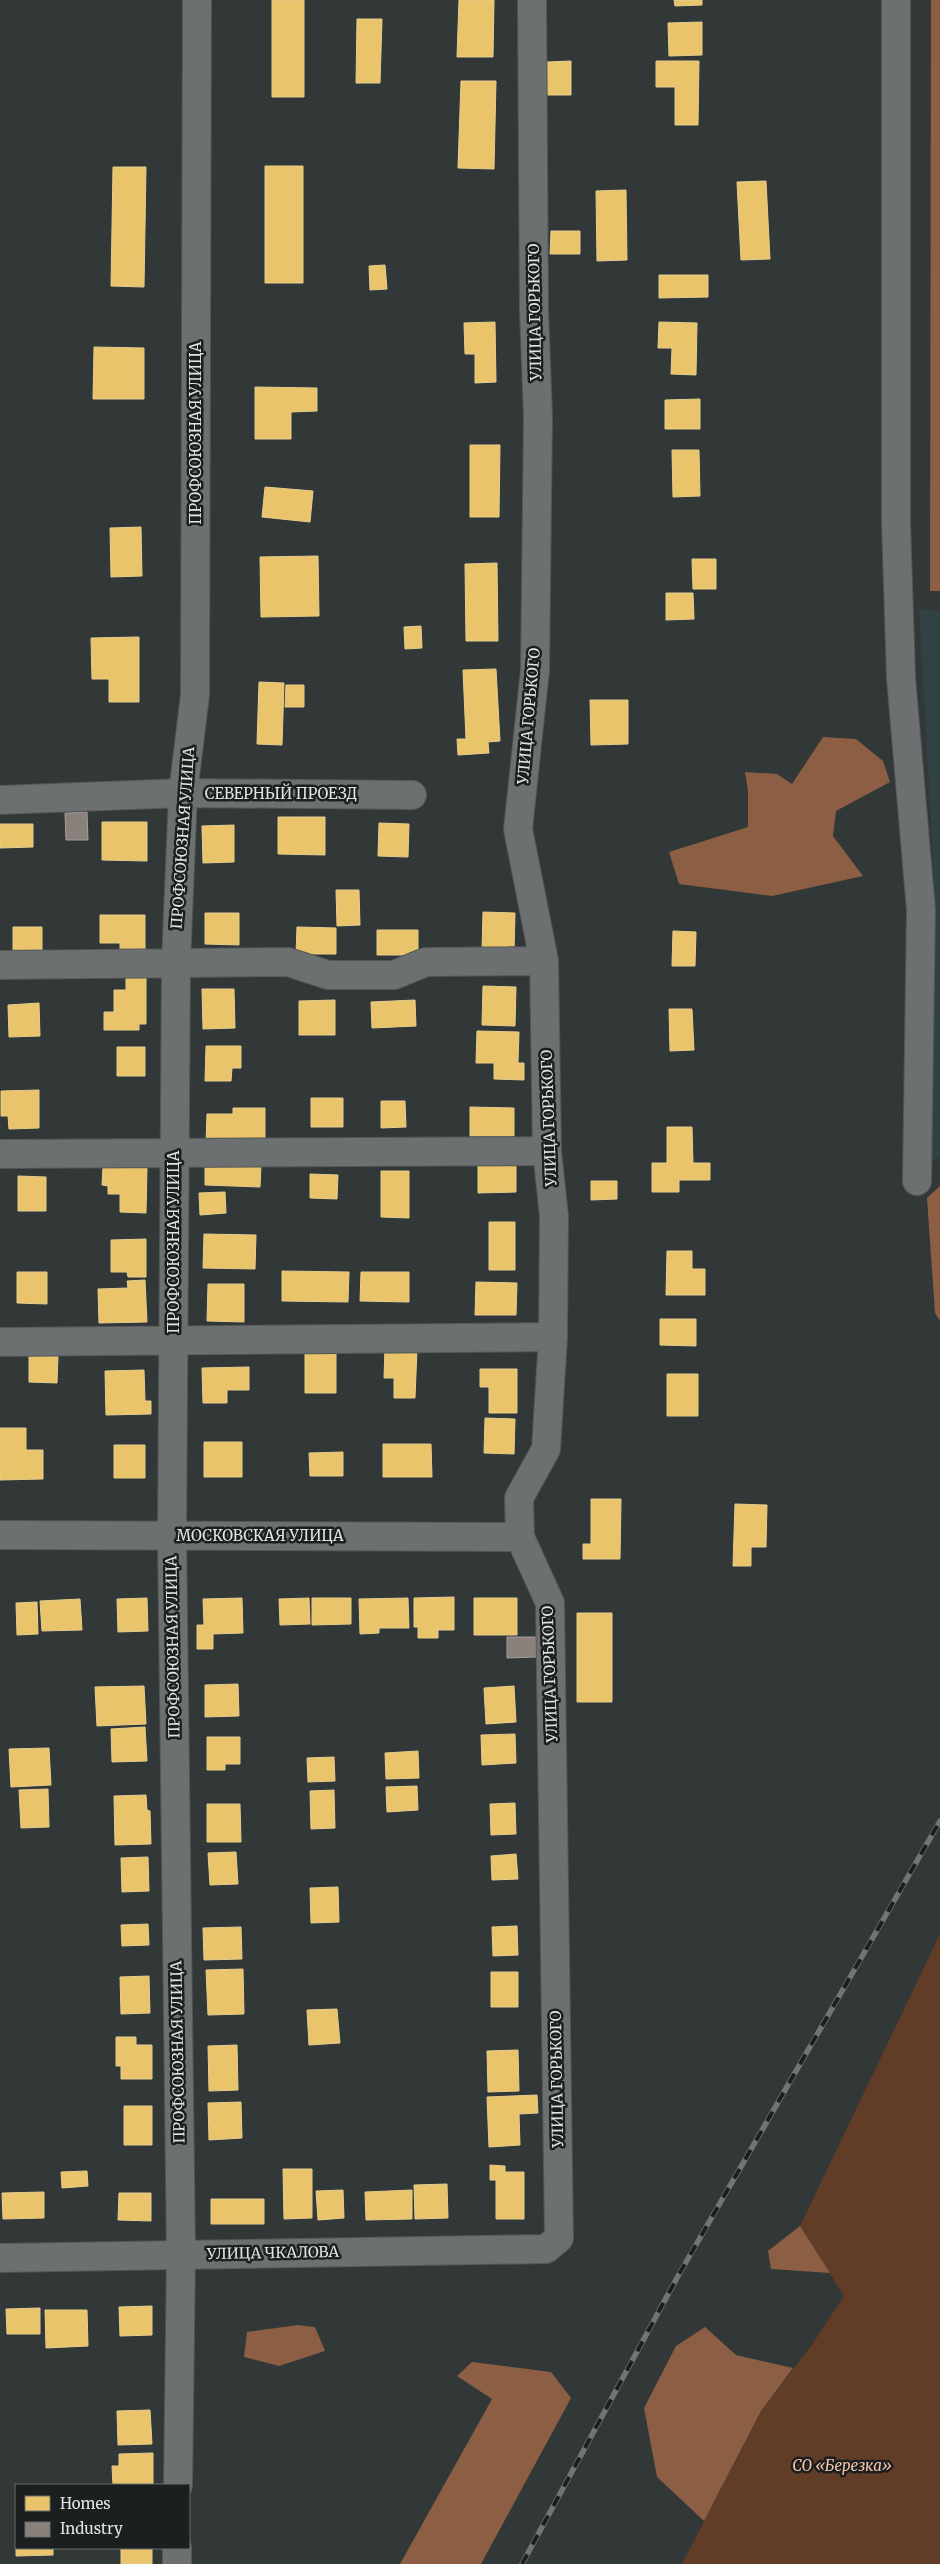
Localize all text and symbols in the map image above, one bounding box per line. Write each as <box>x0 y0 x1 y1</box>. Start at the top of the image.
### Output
street label: УЛИЦА ГОРЬКОГО <box>524 243 545 382</box>
street label: ПРОФСОЮЗНАЯ УЛИЦА <box>186 341 205 524</box>
street label: УЛИЦА ГОРЬКОГО <box>513 647 544 786</box>
street label: ПРОФСОЮЗНАЯ УЛИЦА <box>167 746 198 930</box>
street label: СЕВЕРНЫЙ ПРОЕЗД <box>205 783 358 803</box>
street label: УЛИЦА ГОРЬКОГО <box>537 1049 560 1188</box>
street label: ПРОФСОЮЗНАЯ УЛИЦА <box>164 1150 183 1333</box>
street label: МОСКОВСКАЯ УЛИЦА <box>176 1526 344 1545</box>
street label: ПРОФСОЮЗНАЯ УЛИЦА <box>161 1555 184 1739</box>
street label: УЛИЦА ГОРЬКОГО <box>538 1605 561 1744</box>
street label: ПРОФСОЮЗНАЯ УЛИЦА <box>166 1960 189 2144</box>
street label: УЛИЦА ГОРЬКОГО <box>546 2010 567 2149</box>
street label: УЛИЦА ЧКАЛОВА <box>206 2242 340 2263</box>
park label: СО «Березка» <box>792 2456 892 2475</box>
legend <box>15 2484 190 2549</box>
text: Homes <box>60 2494 111 2513</box>
text: Industry <box>60 2519 123 2538</box>

